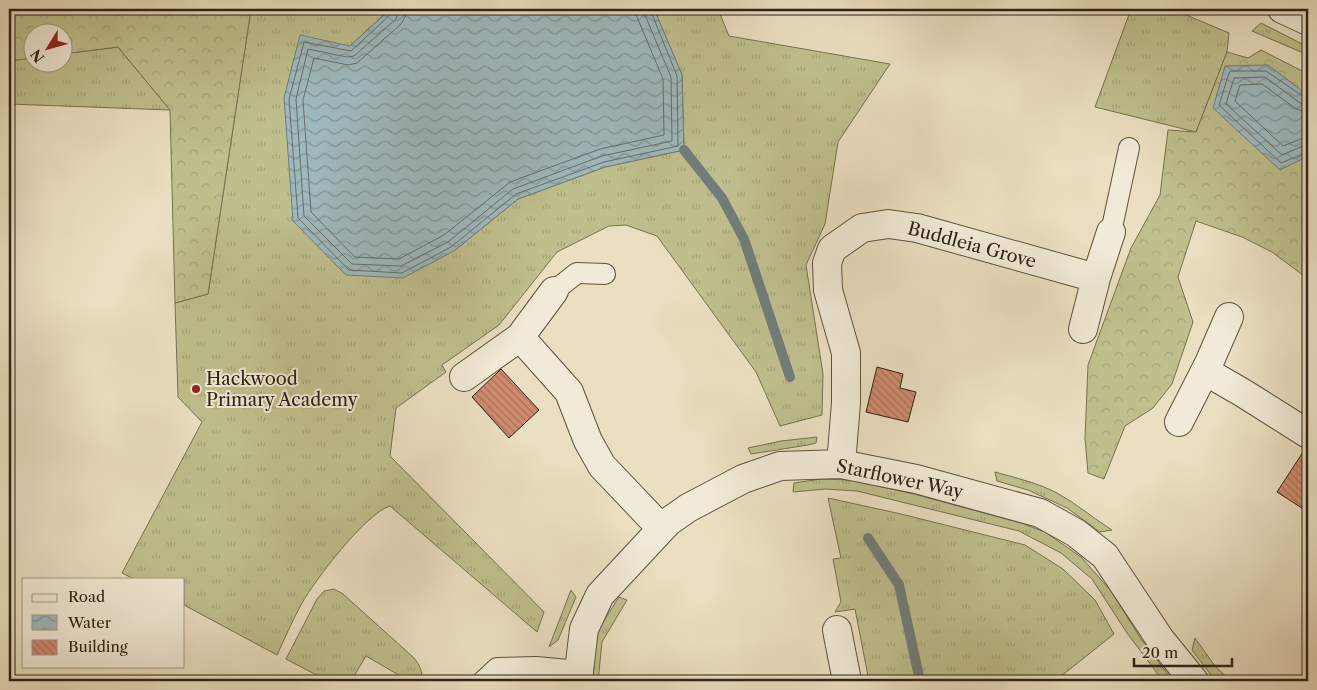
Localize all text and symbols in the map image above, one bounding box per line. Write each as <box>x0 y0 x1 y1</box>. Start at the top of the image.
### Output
north arrow <box>22 22 72 72</box>
text: N <box>27 46 48 66</box>
street label: Buddleia Grove <box>905 217 1039 273</box>
place label: Hackwood Primary Academy <box>206 368 359 411</box>
marker: Hackwood Primary Academy <box>190 383 202 395</box>
street label: Starflower Way <box>835 455 966 503</box>
legend <box>22 578 185 668</box>
text: Road <box>68 587 105 606</box>
text: Water <box>67 613 112 632</box>
scale bar <box>1134 635 1232 667</box>
text: Building <box>68 637 128 656</box>
text: 20 m <box>1142 643 1178 662</box>

